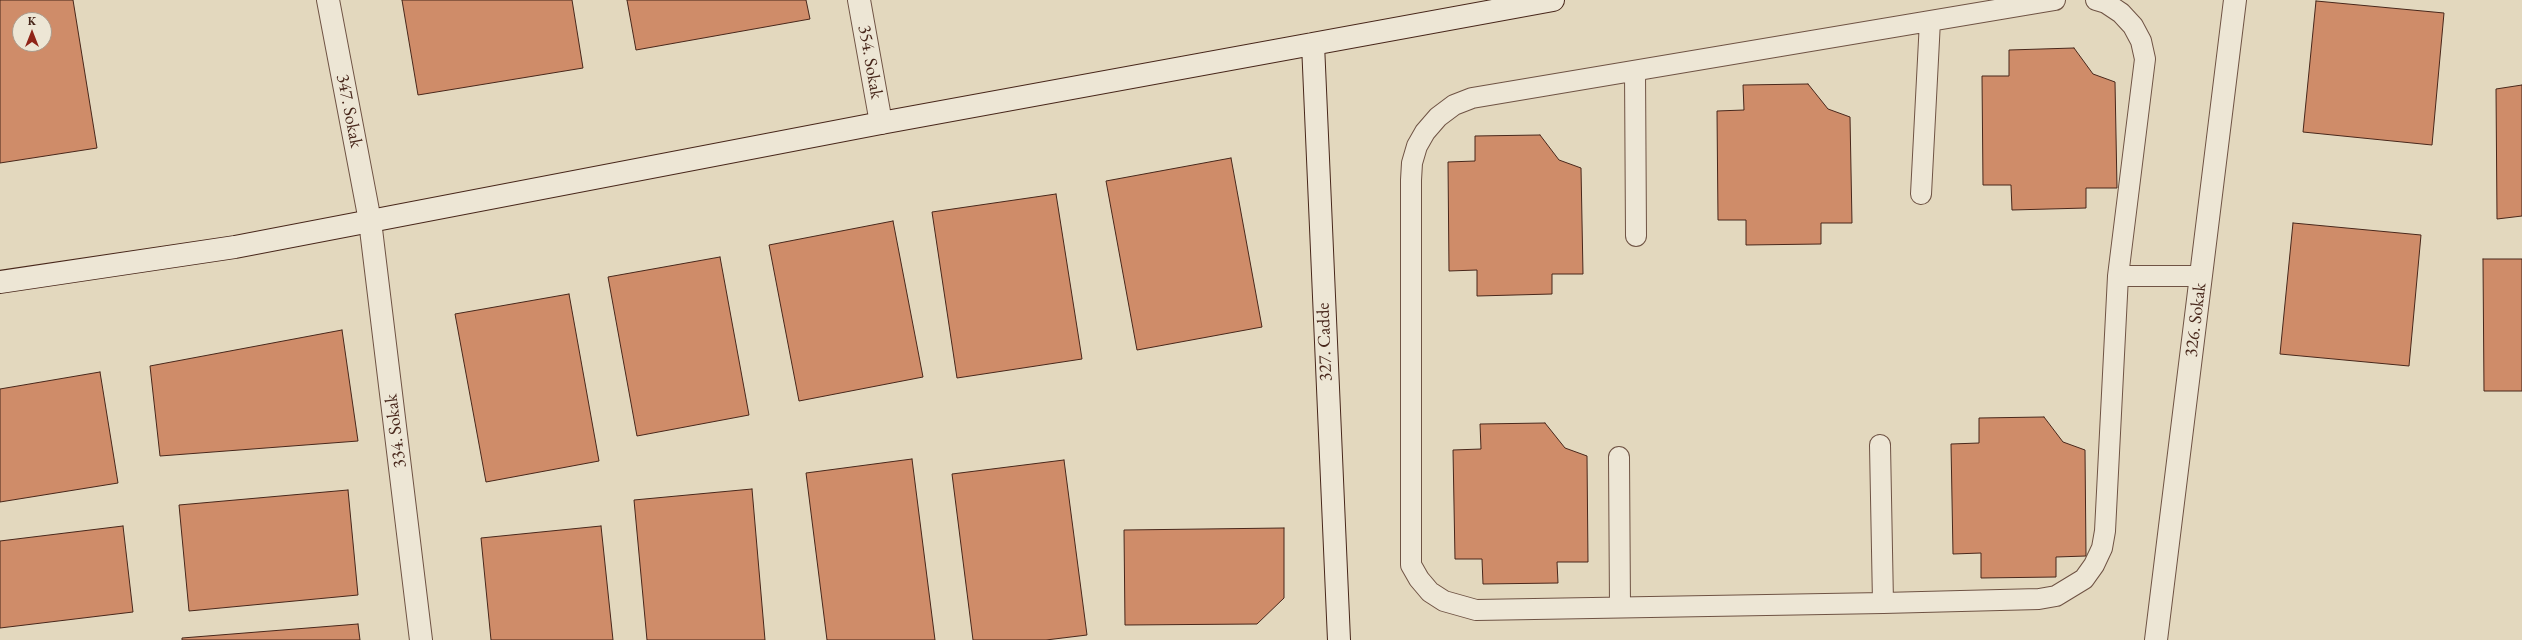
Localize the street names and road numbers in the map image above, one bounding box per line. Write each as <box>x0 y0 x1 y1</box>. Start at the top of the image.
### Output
street label: 354. Sokak <box>853 23 887 101</box>
street label: 347. Sokak <box>331 72 367 150</box>
street label: 326. Sokak <box>2181 282 2211 358</box>
street label: 327. Cadde <box>1313 302 1337 382</box>
street label: 334. Sokak <box>381 393 411 469</box>

